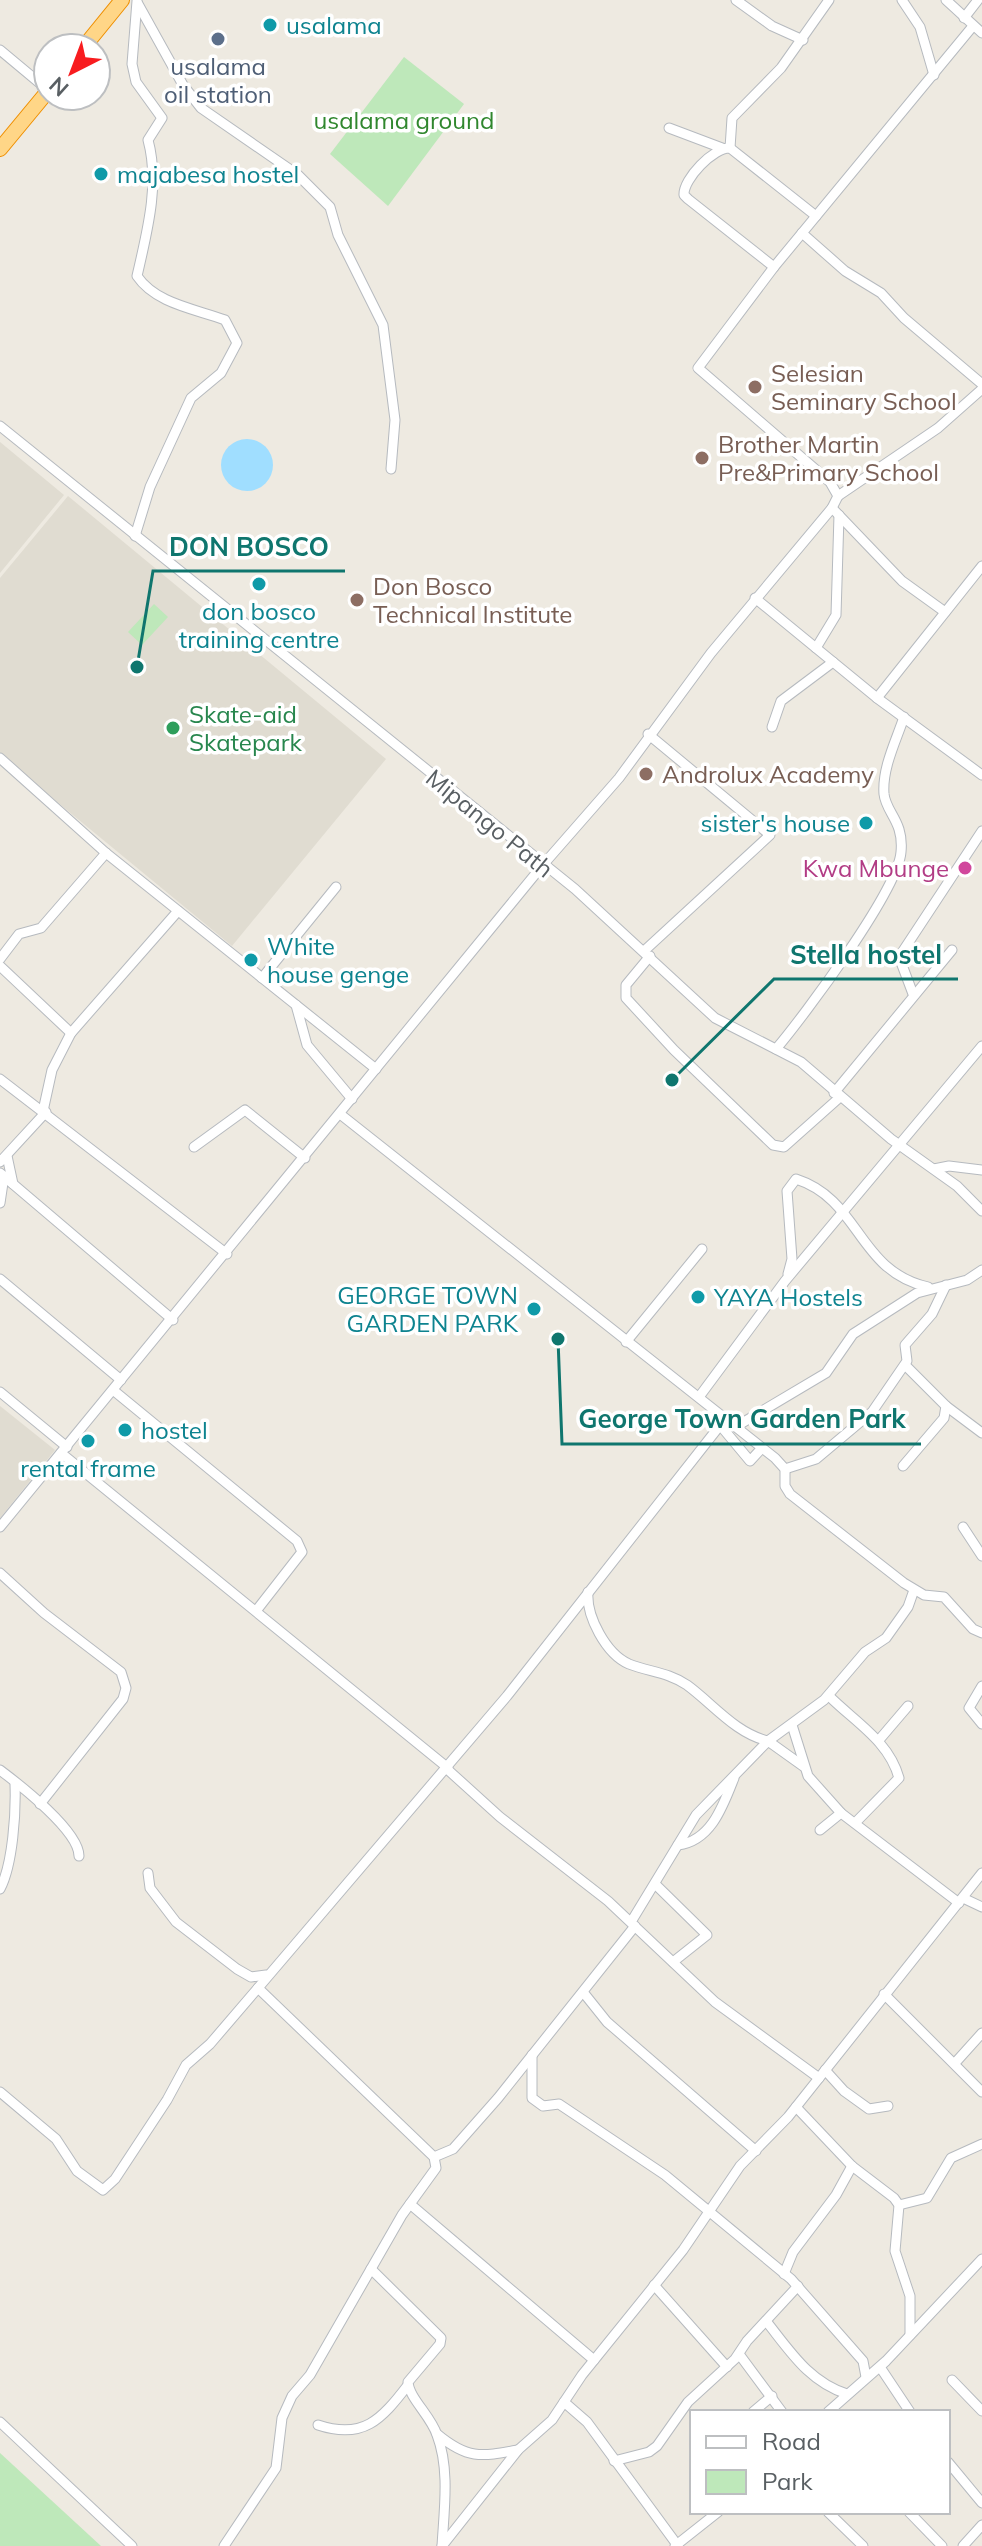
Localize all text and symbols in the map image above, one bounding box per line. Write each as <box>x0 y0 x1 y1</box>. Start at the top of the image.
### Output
place label: usalama <box>286 10 382 40</box>
marker: usalama <box>261 16 279 34</box>
marker: usalama oil station <box>209 30 227 48</box>
north arrow <box>32 32 112 112</box>
place label: usalama oil station <box>164 51 272 109</box>
text: N <box>43 71 74 103</box>
park label: usalama ground <box>313 105 495 135</box>
place label: majabesa hostel <box>117 159 299 189</box>
marker: majabesa hostel <box>92 165 110 183</box>
place label: Selesian Seminary School <box>771 358 957 416</box>
marker: Selesian Seminary School <box>746 378 764 396</box>
place label: Brother Martin Pre&Primary School <box>718 429 939 487</box>
marker: Brother Martin Pre&Primary School <box>693 449 711 467</box>
callout: DON BOSCO <box>153 521 345 571</box>
text: DON BOSCO <box>169 530 329 563</box>
place label: Don Bosco Technical Institute <box>373 571 572 629</box>
marker: don bosco training centre <box>250 575 268 593</box>
marker: Don Bosco Technical Institute <box>348 591 366 609</box>
place label: don bosco training centre <box>179 596 339 654</box>
place label: Skate-aid Skatepark <box>189 699 302 757</box>
marker: Skate-aid Skatepark <box>164 719 182 737</box>
place label: Androlux Academy <box>662 759 874 789</box>
street label: Mipango Path <box>420 762 560 884</box>
marker: Androlux Academy <box>637 765 655 783</box>
place label: sister's house <box>701 808 850 838</box>
marker: sister's house <box>857 814 875 832</box>
place label: Kwa Mbunge <box>803 853 949 883</box>
marker: Kwa Mbunge <box>956 859 974 877</box>
callout: Stella hostel <box>774 929 958 979</box>
place label: White house genge <box>267 931 409 989</box>
text: Stella hostel <box>790 938 942 971</box>
marker: White house genge <box>242 951 260 969</box>
place label: GEORGE TOWN GARDEN PARK <box>337 1280 519 1338</box>
place label: YAYA Hostels <box>713 1282 863 1312</box>
marker: YAYA Hostels <box>689 1288 707 1306</box>
marker: GEORGE TOWN GARDEN PARK <box>525 1300 543 1318</box>
callout: George Town Garden Park <box>562 1394 921 1444</box>
text: George Town Garden Park <box>578 1402 906 1435</box>
place label: hostel <box>141 1415 208 1445</box>
marker: hostel <box>116 1421 134 1439</box>
marker: rental frame <box>79 1432 97 1450</box>
place label: rental frame <box>20 1453 156 1483</box>
legend <box>690 2410 950 2514</box>
text: Road <box>762 2426 821 2456</box>
text: Park <box>762 2466 813 2496</box>

